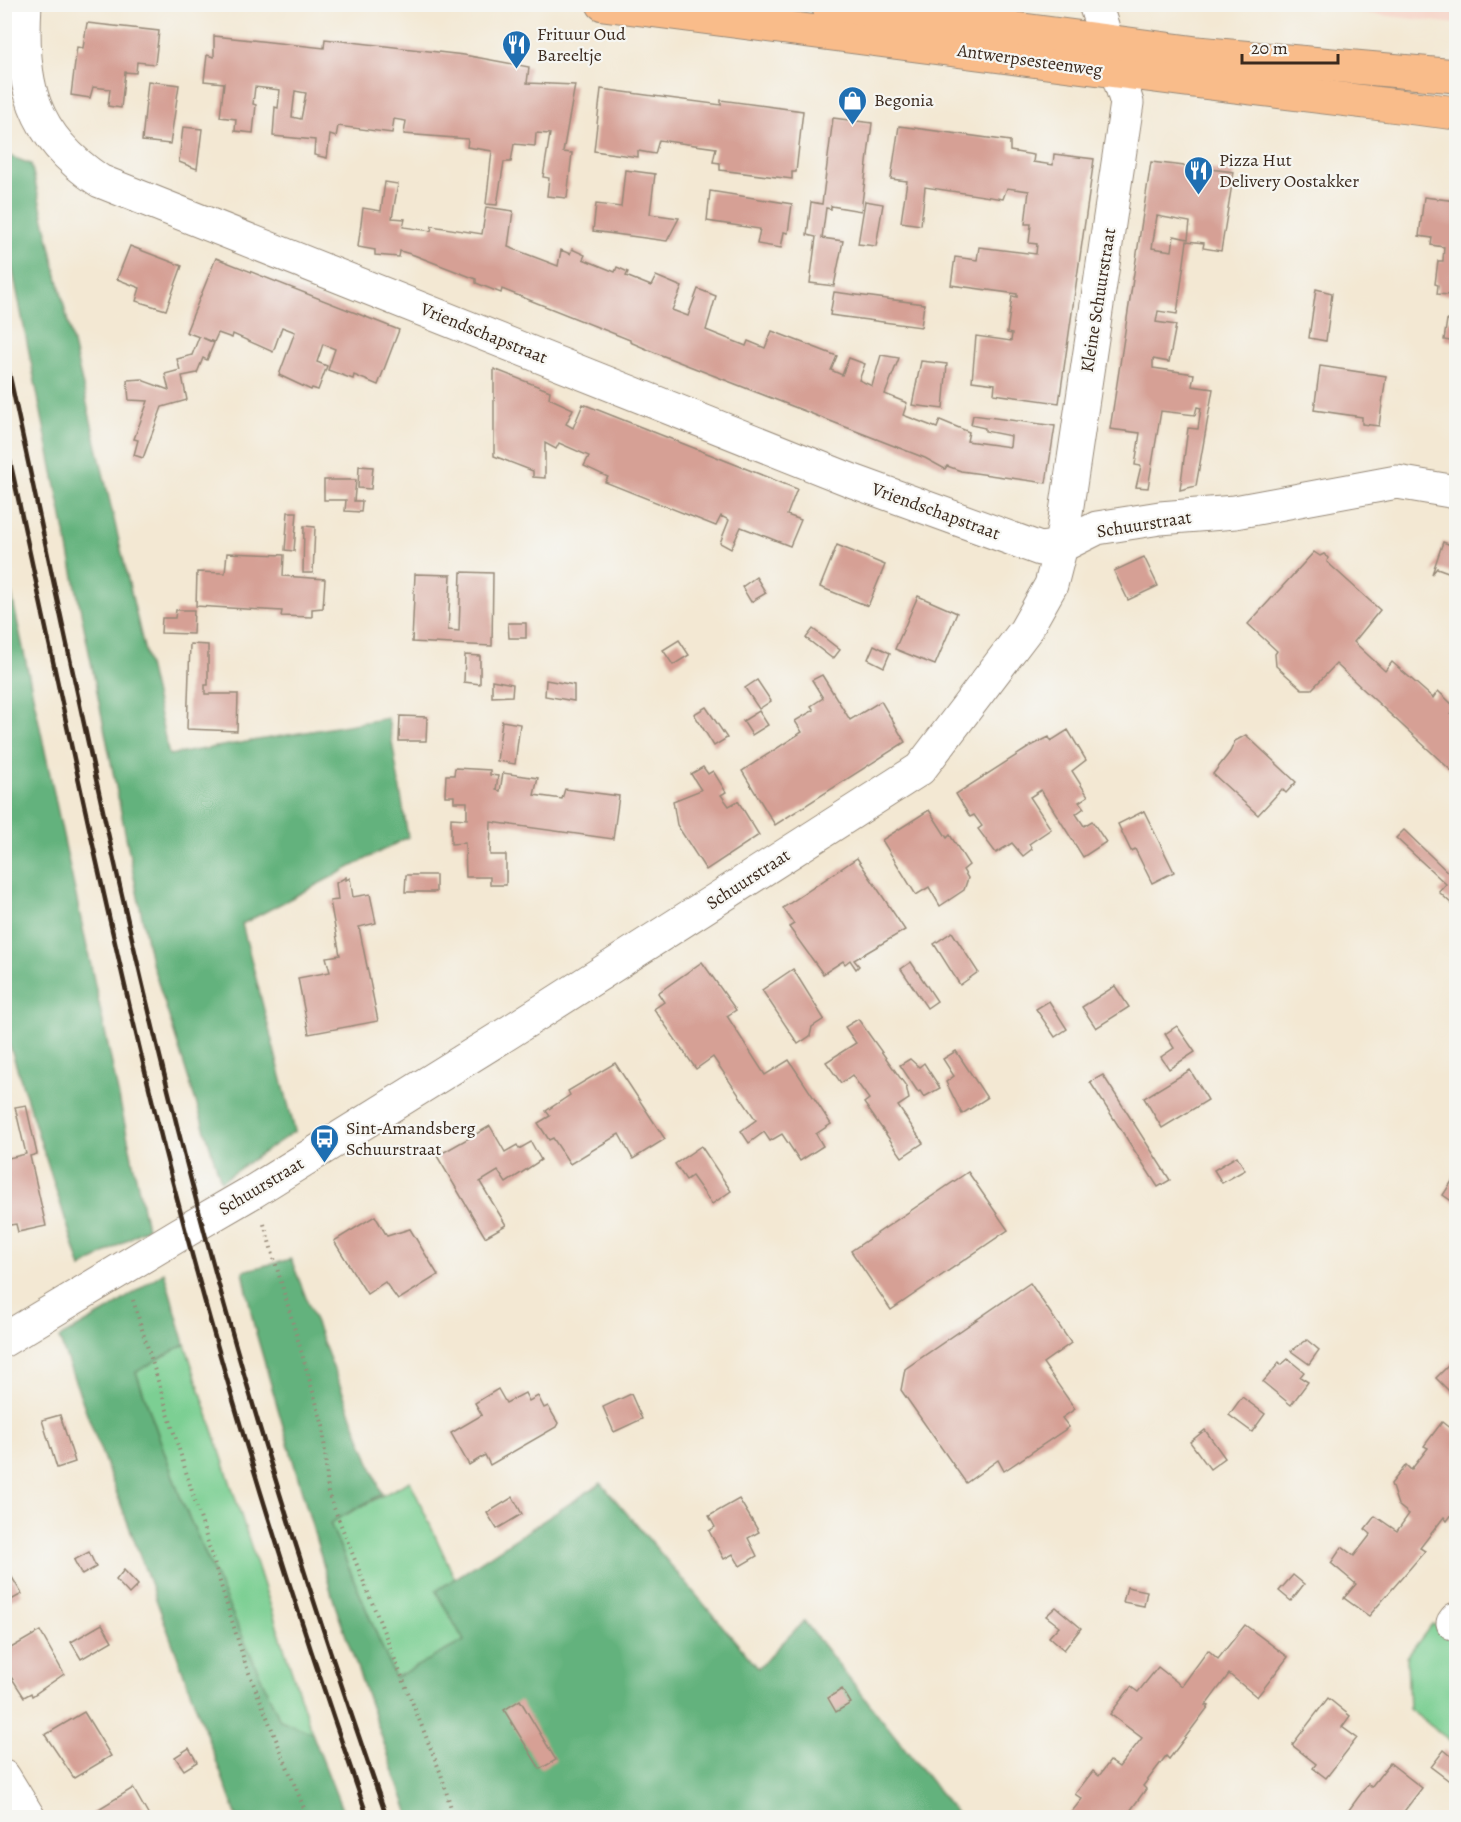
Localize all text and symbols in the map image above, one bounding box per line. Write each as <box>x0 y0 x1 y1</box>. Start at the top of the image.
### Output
place label: Frituur Oud Bareeltje <box>537 22 626 67</box>
scale bar <box>1242 27 1338 65</box>
restaurant icon: Frituur Oud Bareeltje <box>500 28 532 70</box>
text: 20 m <box>1251 36 1288 60</box>
street label: Antwerpsesteenweg <box>955 38 1104 82</box>
shop icon: Begonia <box>837 84 869 126</box>
place label: Begonia <box>874 88 934 112</box>
place label: Pizza Hut Delivery Oostakker <box>1219 148 1359 193</box>
restaurant icon: Pizza Hut Delivery Oostakker <box>1182 154 1214 196</box>
street label: Kleine Schuurstraat <box>1075 226 1121 374</box>
street label: Vriendschapstraat <box>416 296 551 369</box>
street label: Vriendschapstraat <box>868 476 1003 545</box>
street label: Schuurstraat <box>1095 505 1193 543</box>
street label: Schuurstraat <box>701 843 795 915</box>
place label: Sint-Amandsberg Schuurstraat <box>346 1116 476 1161</box>
bus stop icon: Sint-Amandsberg Schuurstraat <box>309 1122 341 1164</box>
street label: Schuurstraat <box>214 1151 308 1221</box>

